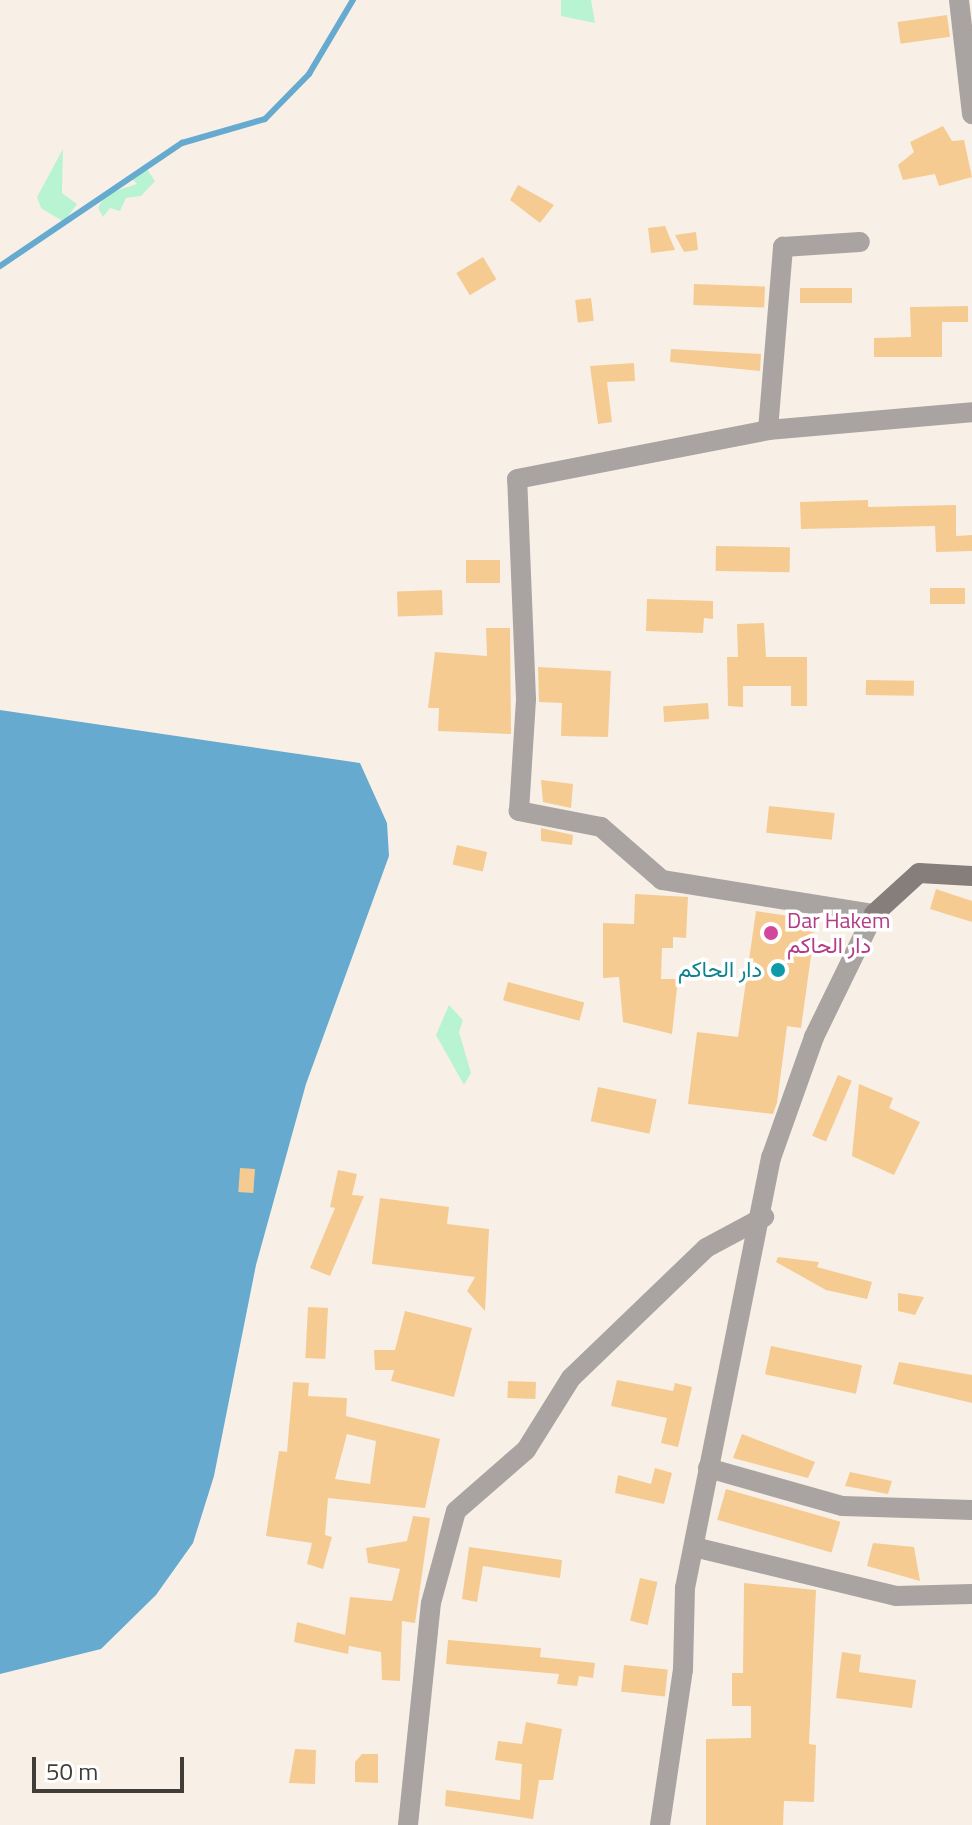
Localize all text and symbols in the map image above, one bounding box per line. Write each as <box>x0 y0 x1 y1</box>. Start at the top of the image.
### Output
place label: Dar Hakem دار الحاكم <box>787 907 890 958</box>
marker: Dar Hakem دار الحاكم <box>762 924 780 942</box>
place label: دار الحاكم <box>678 957 762 983</box>
marker: دار الحاكم <box>769 961 787 979</box>
scale bar <box>36 1741 188 1791</box>
text: 50 m <box>46 1753 98 1789</box>

